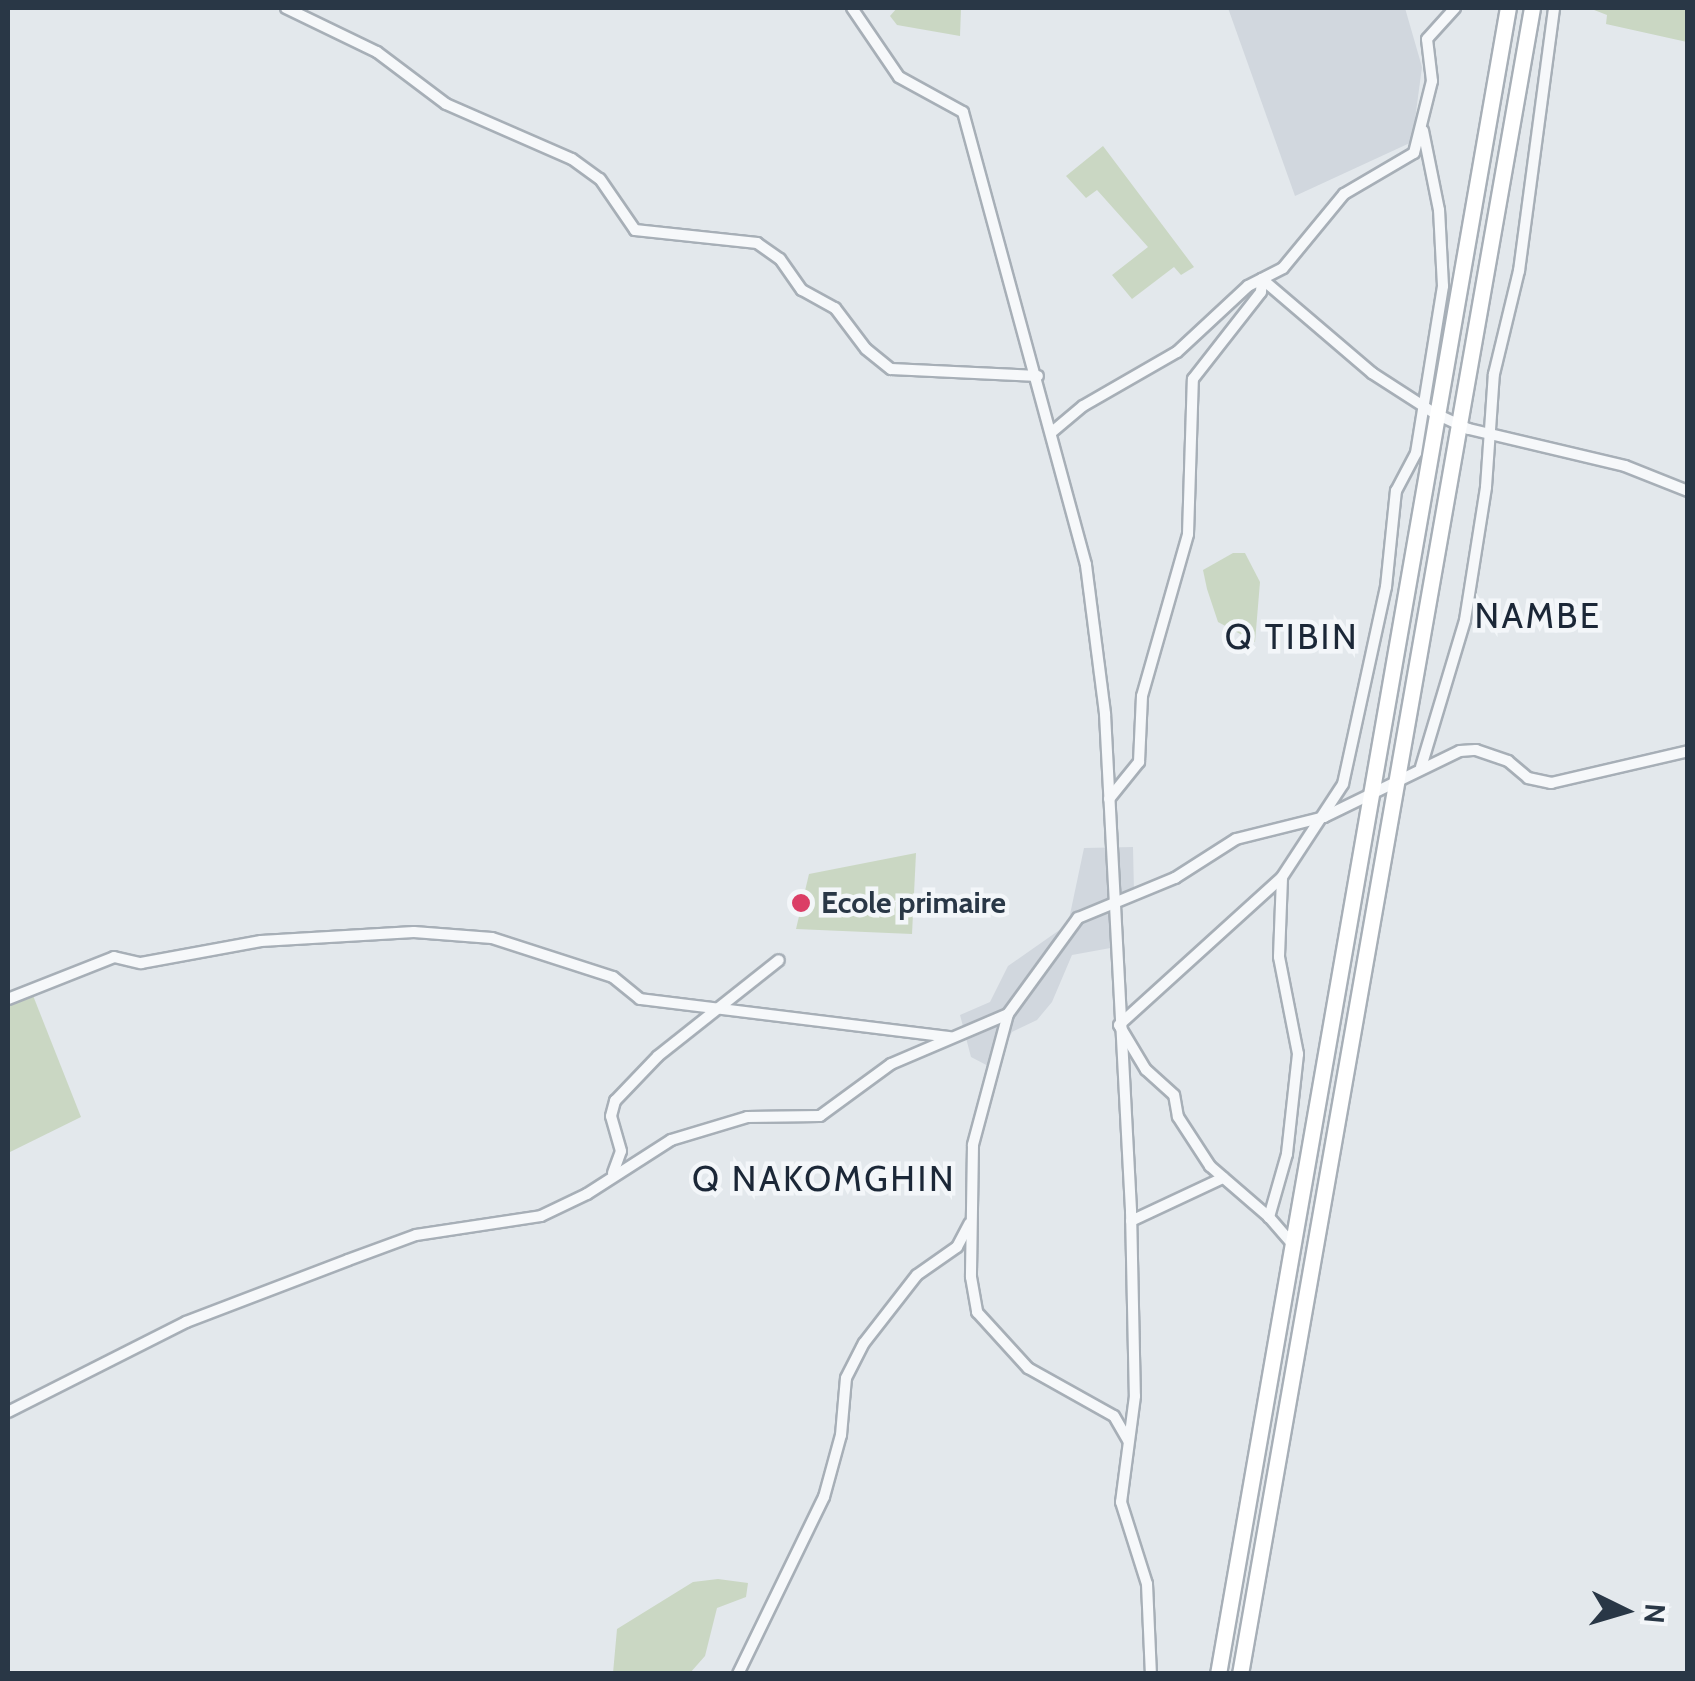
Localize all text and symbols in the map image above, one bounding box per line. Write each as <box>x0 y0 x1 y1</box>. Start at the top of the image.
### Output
district label: NAMBE <box>1474 595 1602 637</box>
district label: Q TIBIN <box>1225 616 1359 658</box>
place label: Ecole primaire <box>821 885 1006 921</box>
marker: Ecole primaire <box>790 892 812 914</box>
district label: Q NAKOMGHIN <box>692 1158 956 1200</box>
north arrow <box>1575 1561 1675 1661</box>
text: N <box>1637 1602 1673 1625</box>

